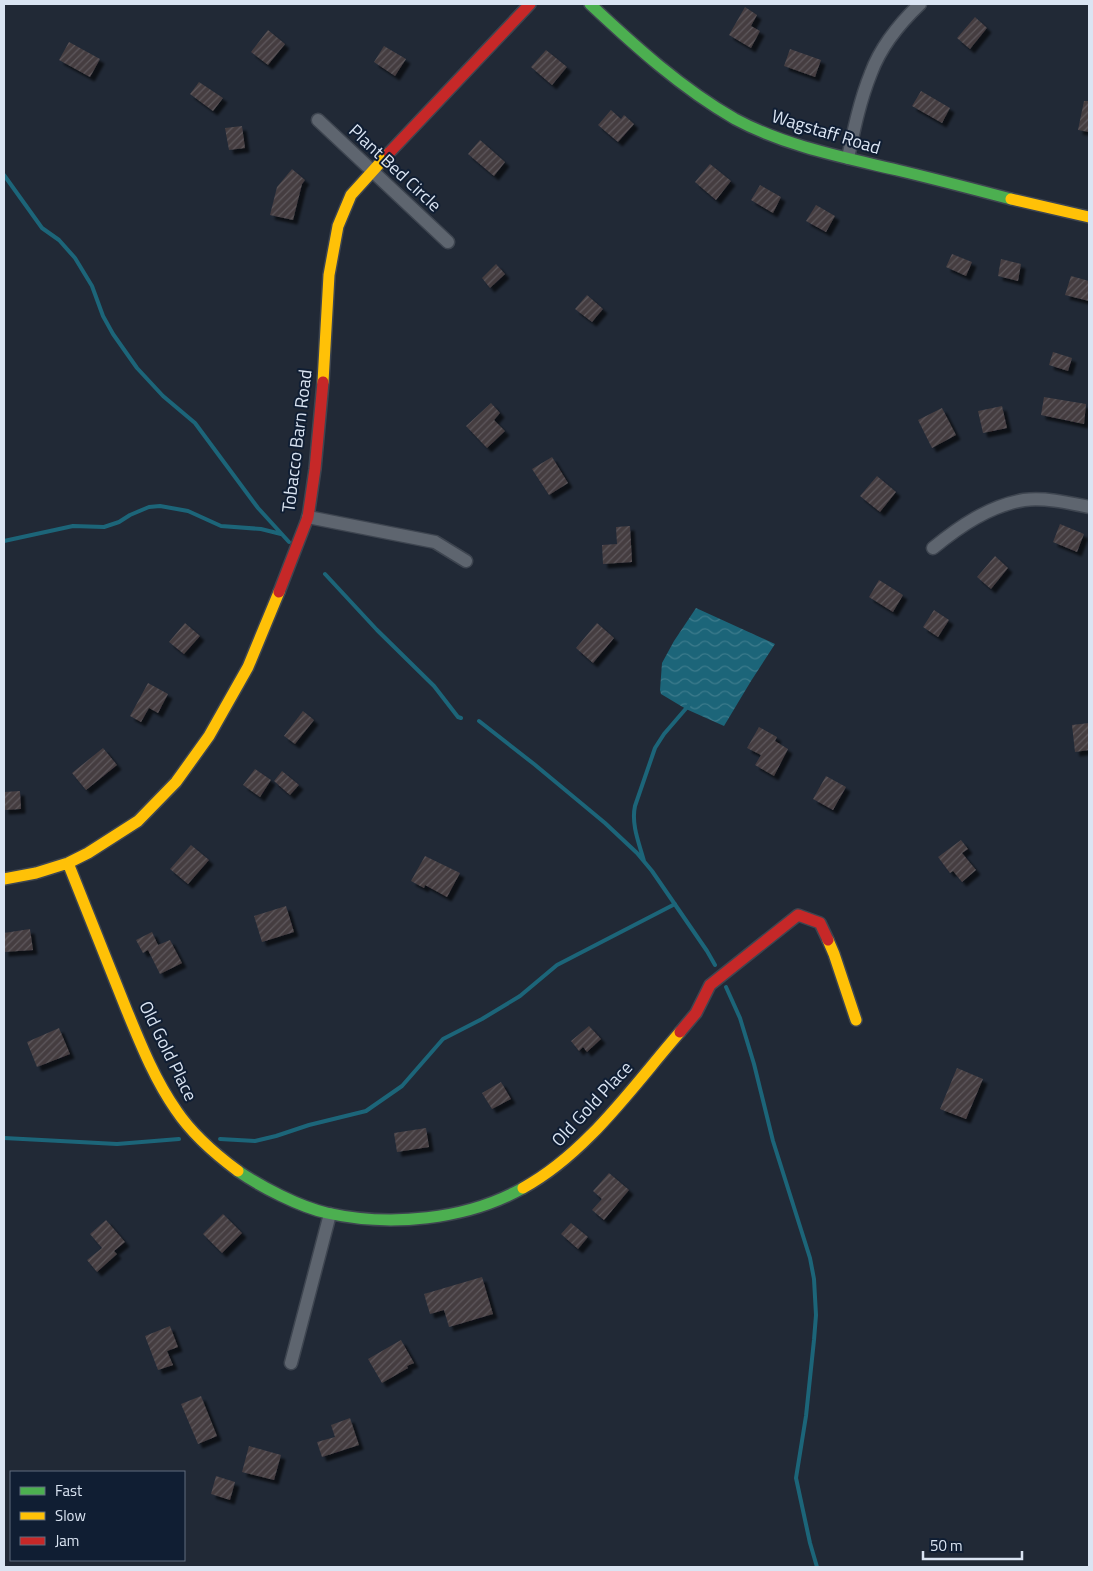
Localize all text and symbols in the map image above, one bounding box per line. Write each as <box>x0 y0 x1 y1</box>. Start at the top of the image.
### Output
street label: Wagstaff Road <box>768 102 884 161</box>
street label: Plant Bed Circle <box>343 117 448 218</box>
street label: Tobacco Barn Road <box>274 368 319 514</box>
street label: Old Gold Place <box>133 996 204 1105</box>
street label: Old Gold Place <box>545 1055 638 1153</box>
legend <box>10 1471 185 1561</box>
text: Fast <box>55 1479 83 1502</box>
text: Slow <box>55 1504 86 1527</box>
scale bar <box>923 1528 1022 1560</box>
text: Jam <box>55 1529 79 1552</box>
text: 50 m <box>930 1534 963 1557</box>

